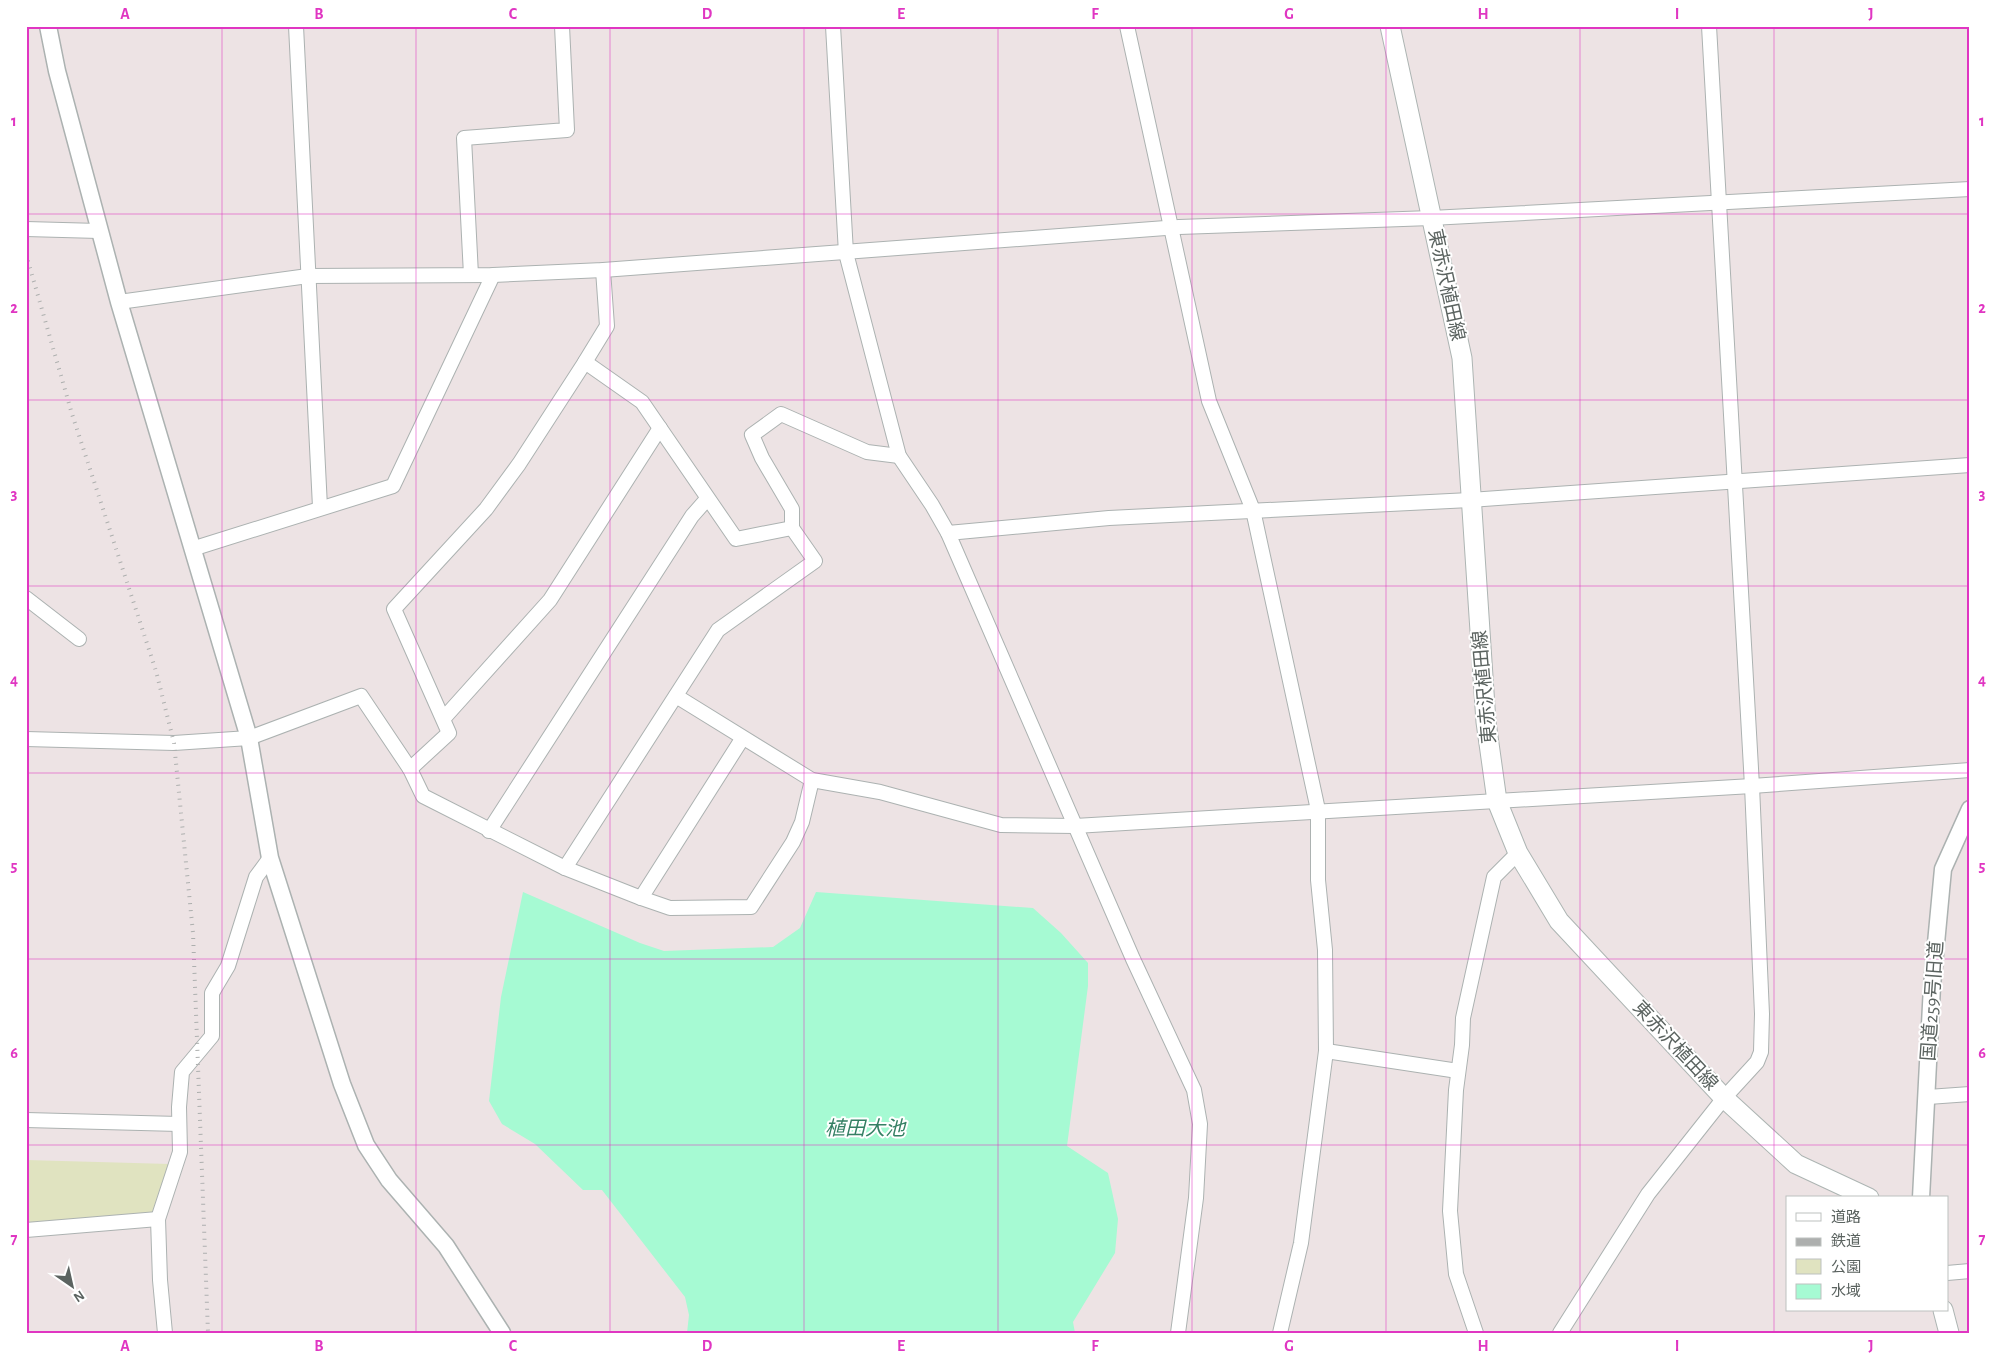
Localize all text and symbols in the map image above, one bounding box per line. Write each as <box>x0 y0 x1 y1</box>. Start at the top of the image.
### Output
text: A <box>120 6 130 22</box>
text: B <box>314 6 324 22</box>
text: C <box>509 6 518 22</box>
text: D <box>702 6 713 22</box>
text: E <box>897 6 905 22</box>
text: F <box>1091 6 1099 22</box>
text: G <box>1284 6 1294 22</box>
text: H <box>1477 6 1489 22</box>
text: I <box>1675 6 1679 22</box>
text: J <box>1868 6 1874 22</box>
text: 1 <box>11 113 17 129</box>
text: 1 <box>1979 113 1985 129</box>
street label: 東赤沢植田線 <box>1425 227 1468 343</box>
text: 2 <box>10 300 18 316</box>
text: 2 <box>1978 300 1986 316</box>
text: 3 <box>11 486 18 502</box>
text: 3 <box>1979 486 1986 502</box>
street label: 東赤沢植田線 <box>1470 629 1499 745</box>
text: 4 <box>10 672 18 688</box>
text: 4 <box>1978 672 1986 688</box>
text: 5 <box>11 858 18 874</box>
text: 5 <box>1979 858 1986 874</box>
street label: 国道259号旧道 <box>1918 940 1947 1062</box>
street label: 東赤沢植田線 <box>1629 997 1722 1094</box>
text: 6 <box>10 1045 18 1061</box>
text: 6 <box>1978 1045 1986 1061</box>
water label: 植田大池 <box>825 1118 907 1139</box>
legend <box>1786 1196 1948 1312</box>
text: 道路 <box>1831 1209 1861 1225</box>
text: 7 <box>11 1231 18 1247</box>
text: 7 <box>1979 1231 1986 1247</box>
text: 鉄道 <box>1831 1233 1861 1249</box>
text: 公園 <box>1831 1259 1861 1275</box>
north arrow <box>48 1262 98 1312</box>
text: 水域 <box>1831 1283 1861 1299</box>
text: N <box>71 1287 87 1304</box>
text: A <box>120 1338 130 1354</box>
text: B <box>314 1338 324 1354</box>
text: C <box>509 1338 518 1354</box>
text: D <box>702 1338 713 1354</box>
text: E <box>897 1338 905 1354</box>
text: F <box>1091 1338 1099 1354</box>
text: G <box>1284 1338 1294 1354</box>
text: H <box>1477 1338 1489 1354</box>
text: I <box>1675 1338 1679 1354</box>
text: J <box>1868 1338 1874 1354</box>

